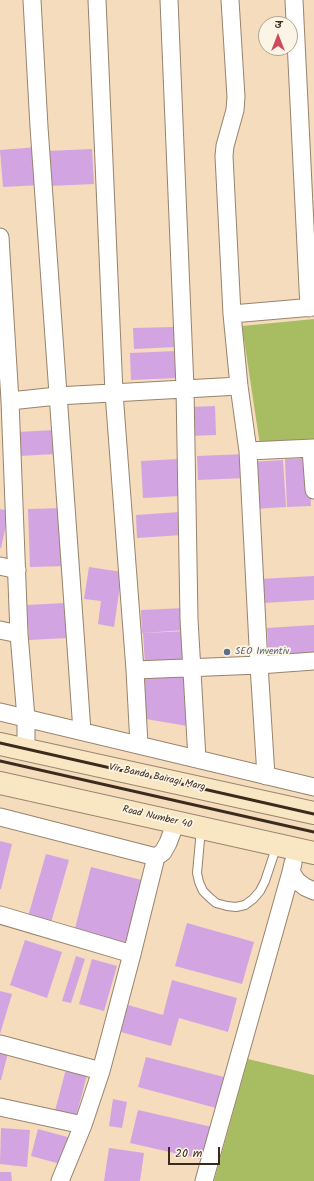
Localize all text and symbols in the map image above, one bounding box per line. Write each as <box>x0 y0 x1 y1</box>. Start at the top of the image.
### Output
north arrow <box>258 16 298 56</box>
text: उ <box>275 16 281 34</box>
place label: SEO Inventiv <box>235 646 289 658</box>
marker: SEO Inventiv <box>222 647 232 657</box>
street label: Vir Banda Bairagi Marg <box>108 762 206 794</box>
street label: Road Number 40 <box>121 804 193 832</box>
scale bar <box>170 1139 222 1165</box>
text: 20 m <box>175 1144 202 1163</box>

